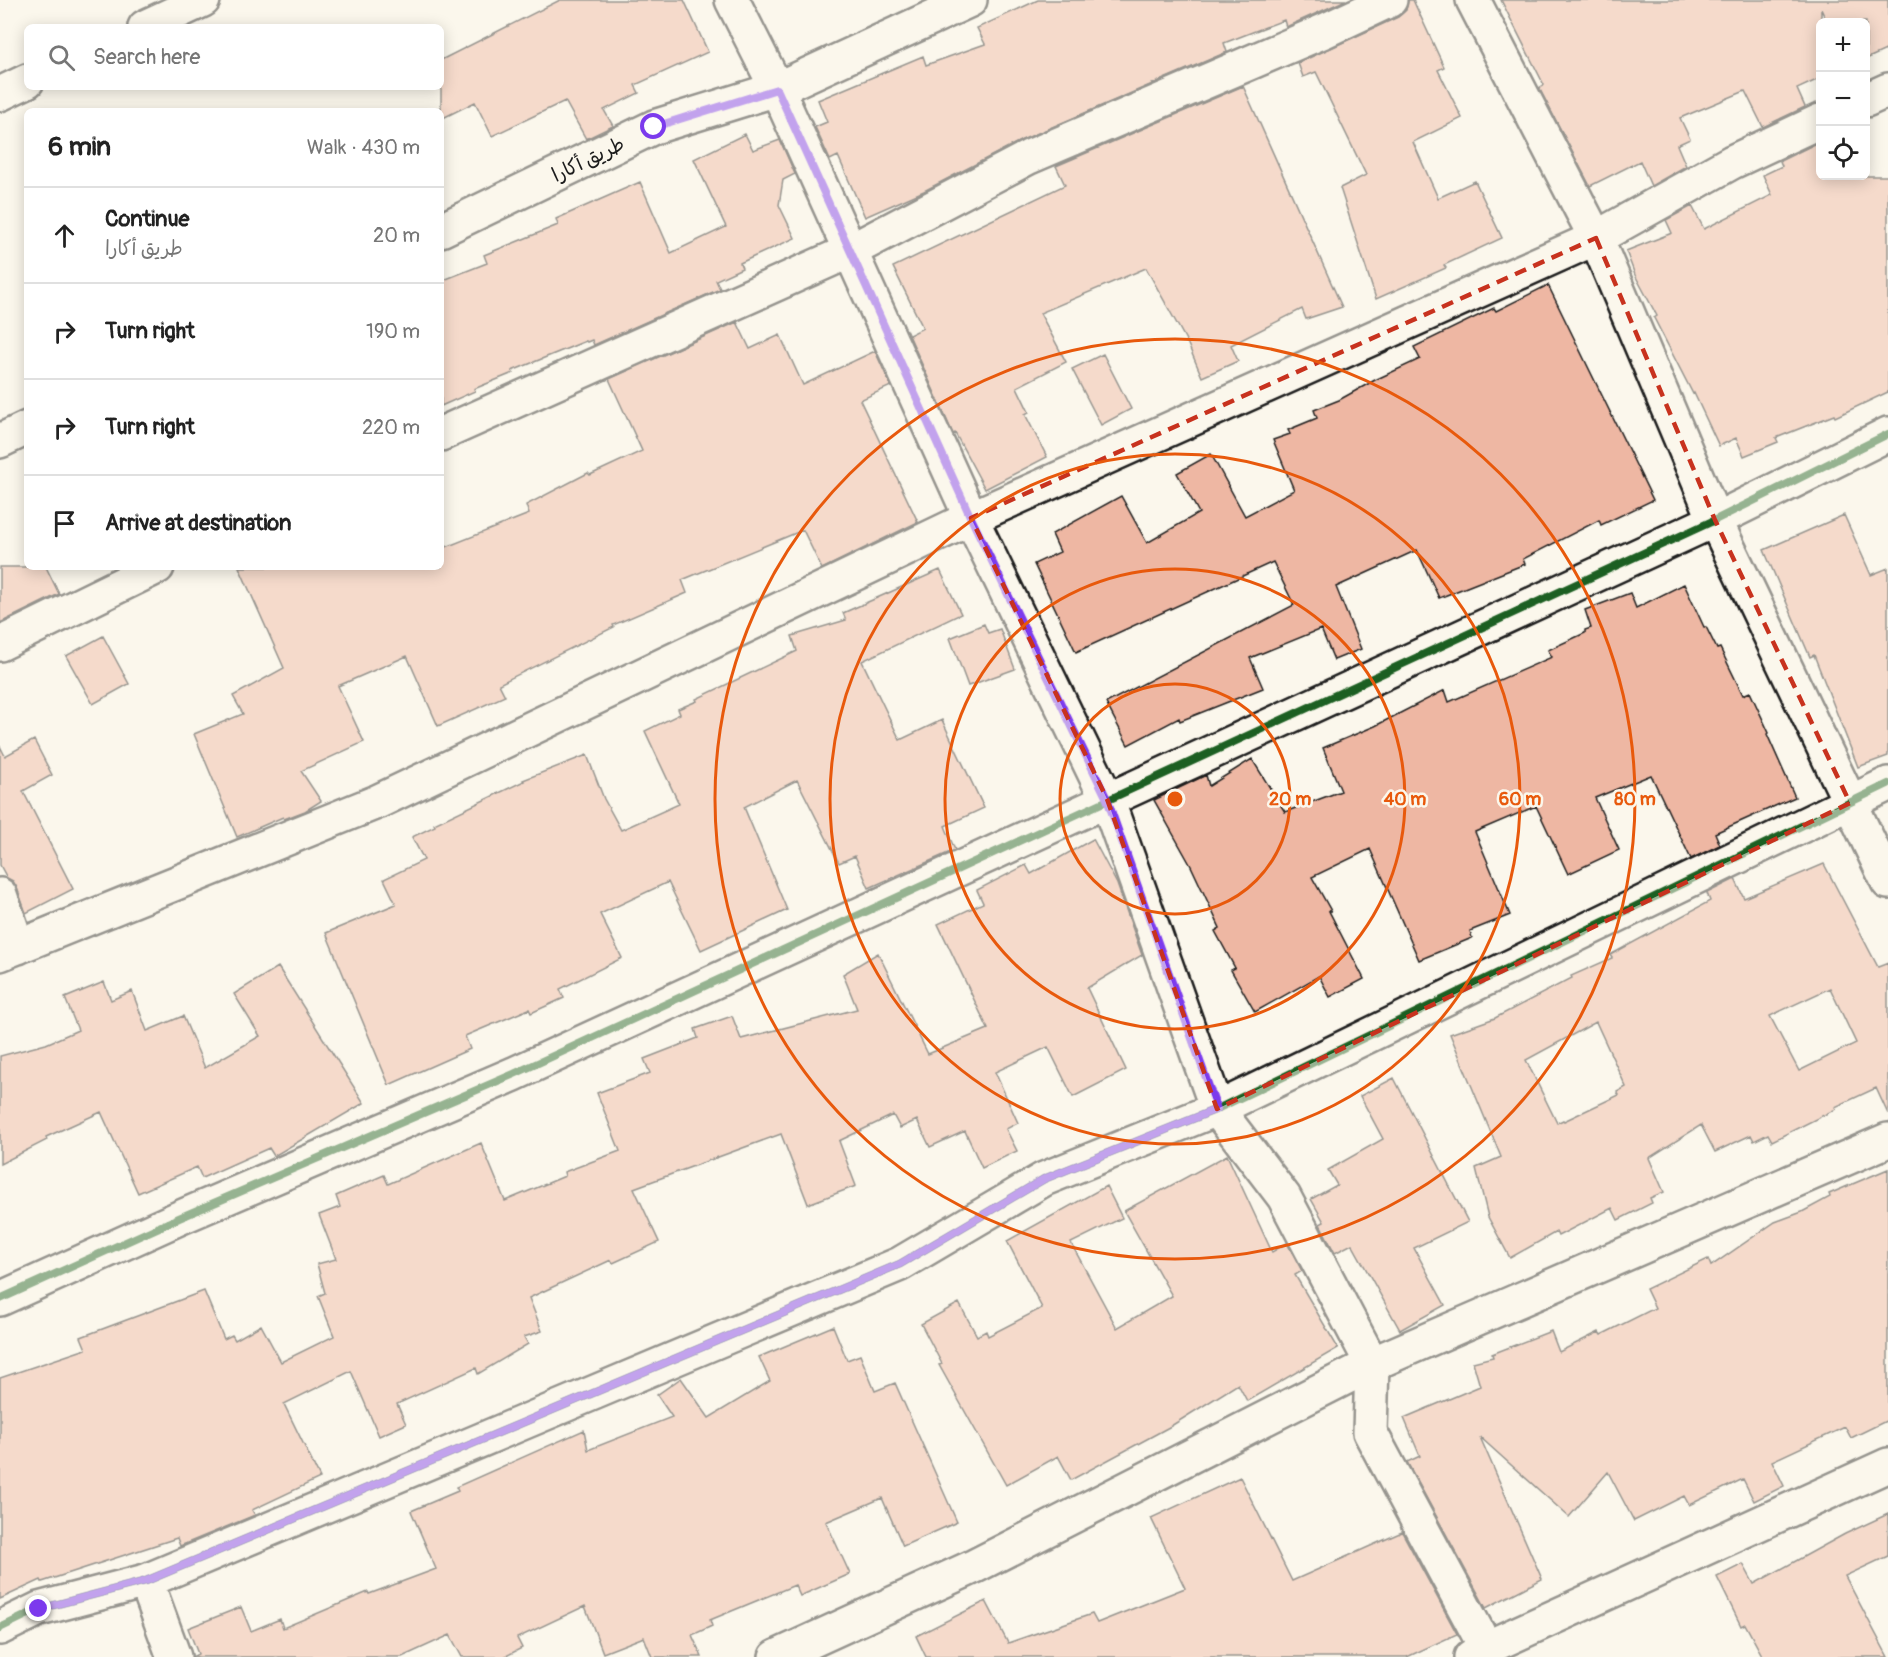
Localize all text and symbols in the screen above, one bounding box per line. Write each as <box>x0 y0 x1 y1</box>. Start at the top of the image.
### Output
map controls <box>1816 18 1870 180</box>
button: + <box>1816 18 1870 72</box>
search box <box>24 24 444 90</box>
icon: search <box>45 41 78 74</box>
text: Search here <box>93 43 200 71</box>
button: − <box>1816 72 1870 126</box>
route start <box>640 113 666 139</box>
button: locate <box>1816 126 1870 180</box>
text: 6 min <box>48 131 111 163</box>
street label: طريق أكارا <box>548 131 629 188</box>
text: Walk · 430 m <box>307 135 420 160</box>
text: Continue <box>105 205 189 233</box>
icon: ahead <box>48 219 81 252</box>
text: 20 m <box>373 223 420 248</box>
text: طريق أكارا <box>105 236 183 261</box>
icon: right <box>48 315 81 348</box>
text: Turn right <box>105 317 195 345</box>
text: 190 m <box>366 319 420 344</box>
icon: right <box>48 411 81 444</box>
text: Turn right <box>105 413 195 441</box>
text: 220 m <box>362 415 420 440</box>
icon: arrive <box>48 507 81 540</box>
text: Arrive at destination <box>105 509 291 537</box>
text: 20 m <box>1269 788 1311 811</box>
text: 40 m <box>1384 788 1426 811</box>
text: 60 m <box>1499 788 1541 811</box>
text: 80 m <box>1614 788 1656 811</box>
centre of rings <box>1165 789 1185 809</box>
route end <box>25 1595 51 1621</box>

